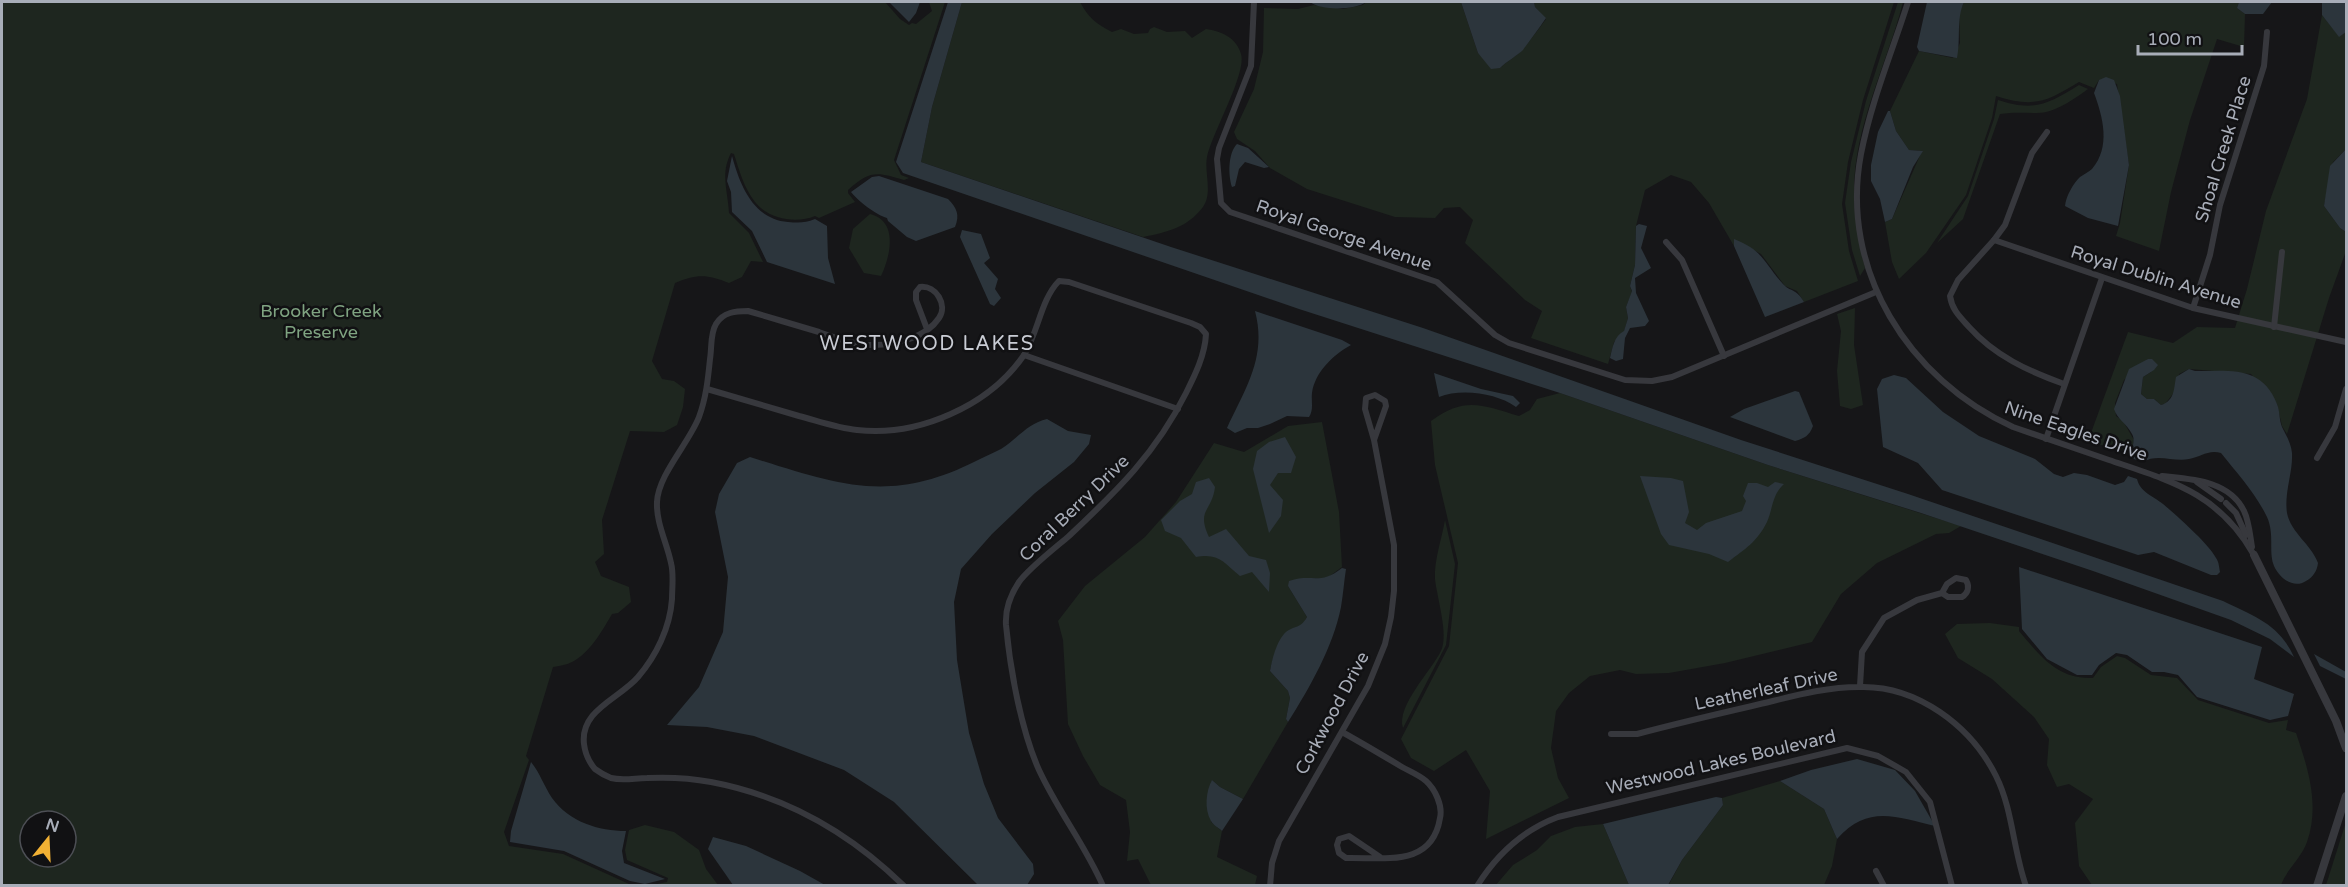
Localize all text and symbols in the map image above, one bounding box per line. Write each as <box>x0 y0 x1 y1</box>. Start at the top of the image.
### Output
scale bar <box>2138 18 2242 56</box>
text: 100 m <box>2147 28 2202 50</box>
street label: Shoal Creek Place <box>2190 73 2256 225</box>
street label: Royal George Avenue <box>1253 195 1435 275</box>
street label: Royal Dublin Avenue <box>2068 241 2244 313</box>
park label: Brooker Creek Preserve <box>260 300 382 343</box>
district label: WESTWOOD LAKES <box>819 332 1035 356</box>
street label: Nine Eagles Drive <box>2002 396 2150 466</box>
street label: Coral Berry Drive <box>1014 450 1134 566</box>
street label: Corkwood Drive <box>1290 648 1374 778</box>
street label: Leatherleaf Drive <box>1692 663 1840 715</box>
street label: Westwood Lakes Boulevard <box>1604 725 1838 799</box>
north arrow <box>18 809 78 869</box>
text: N <box>43 814 62 837</box>

